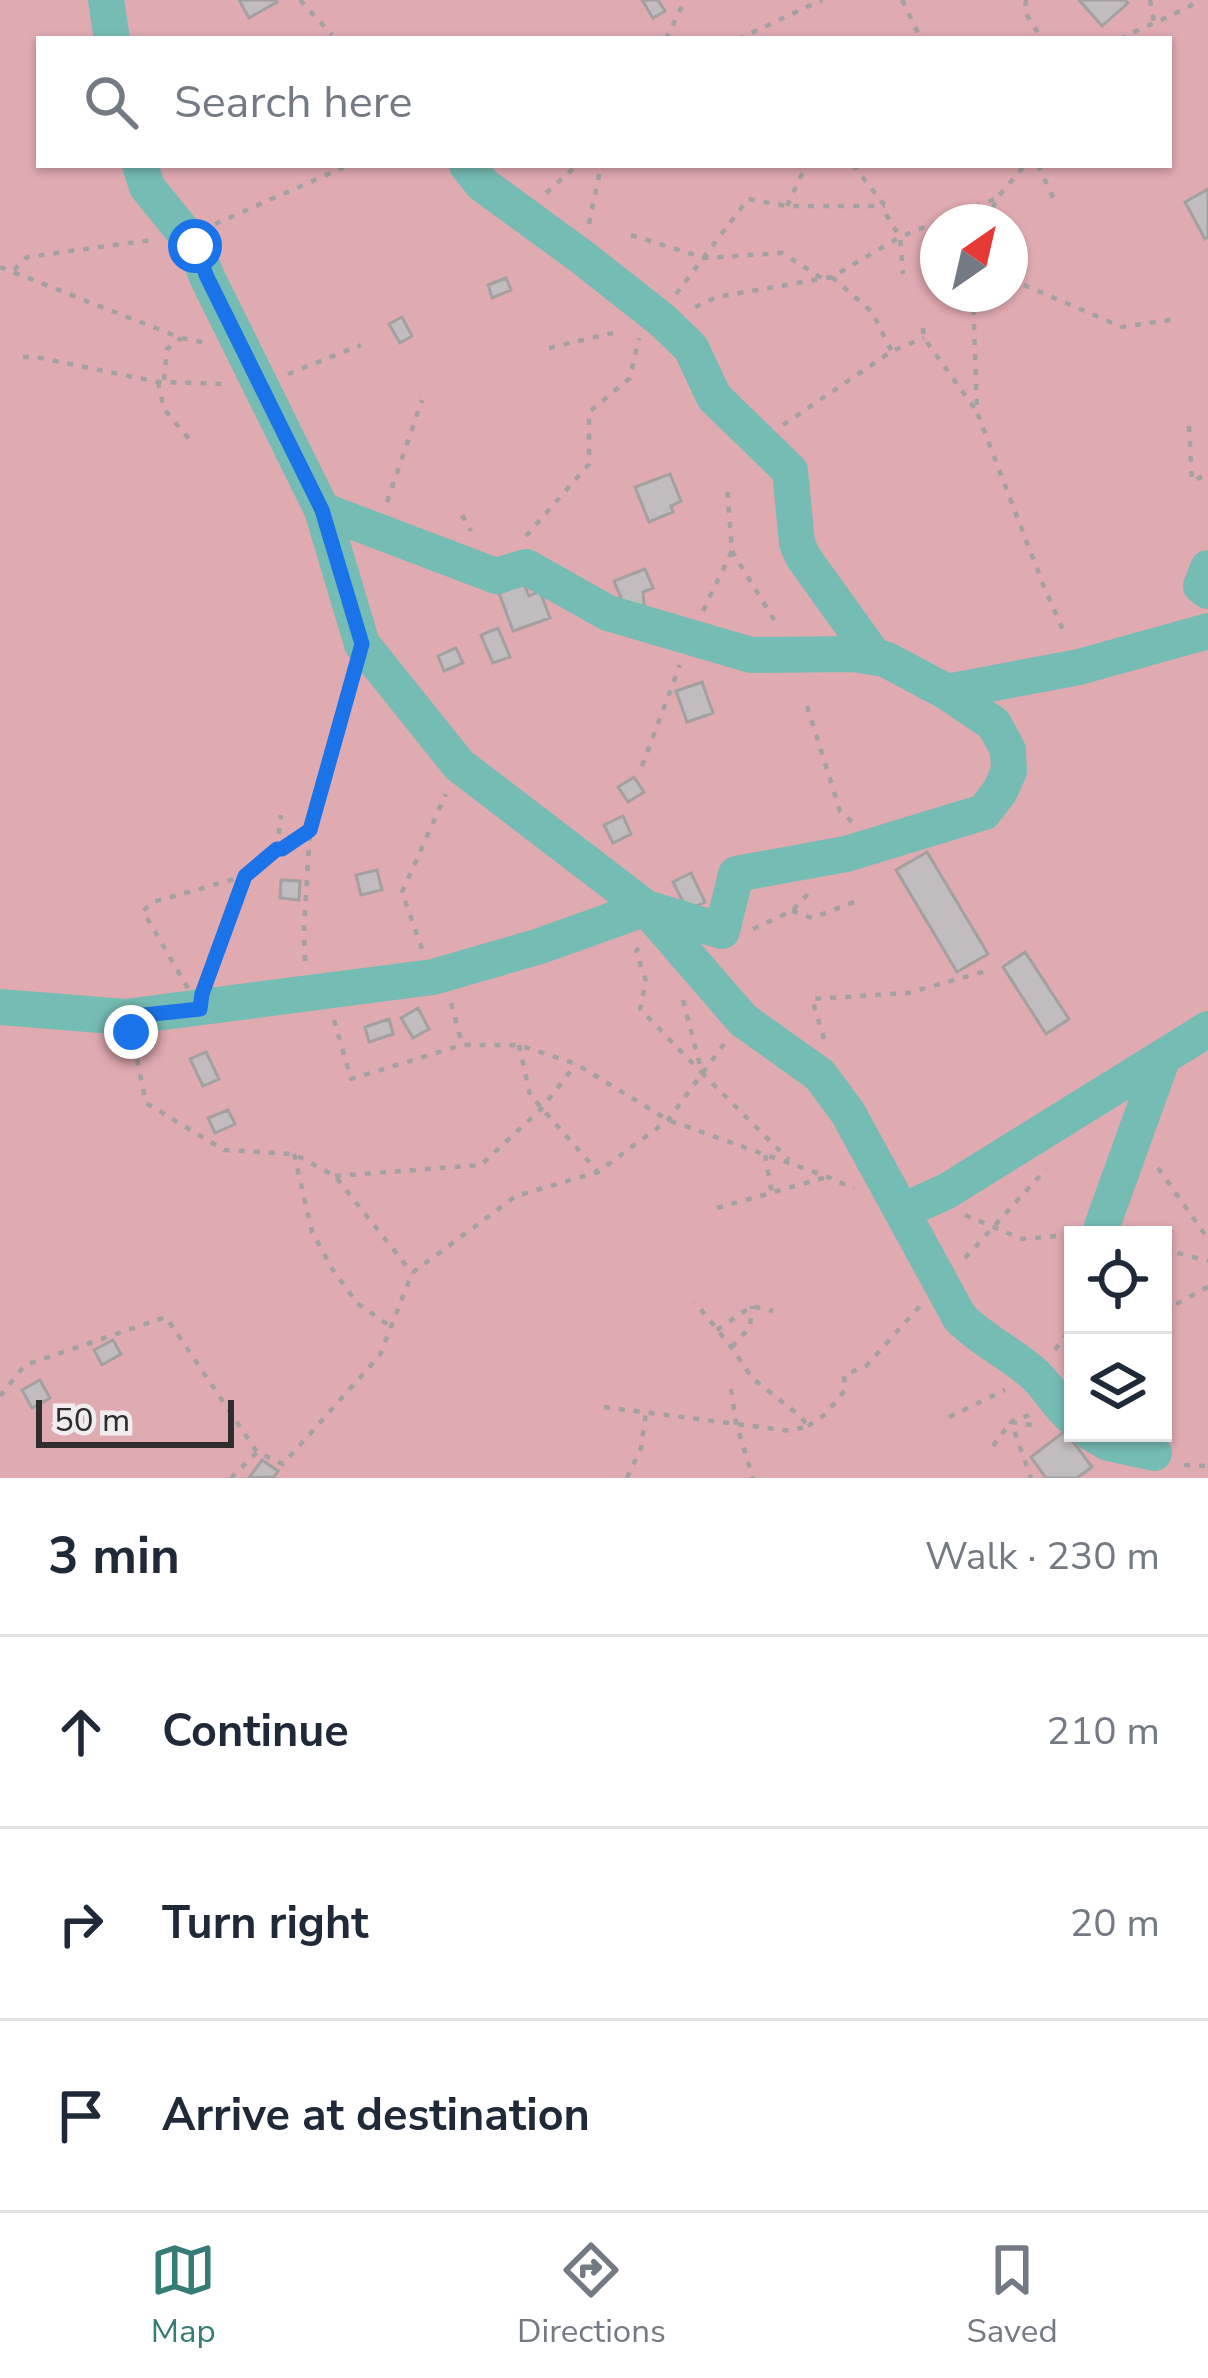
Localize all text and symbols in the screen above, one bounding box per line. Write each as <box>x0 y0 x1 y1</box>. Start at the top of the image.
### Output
search box <box>36 36 1172 168</box>
icon: search <box>78 69 144 135</box>
text: Search here <box>174 72 413 133</box>
north arrow <box>920 204 1028 312</box>
route start <box>168 219 222 273</box>
route end <box>104 1005 158 1059</box>
map controls <box>1064 1226 1172 1442</box>
button: locate <box>1064 1226 1172 1334</box>
button: layers <box>1064 1334 1172 1442</box>
scale bar <box>36 1394 234 1447</box>
text: 50 m <box>54 1398 130 1443</box>
text: 3 min <box>48 1521 180 1591</box>
text: Walk · 230 m <box>925 1530 1160 1583</box>
icon: ahead <box>48 1699 114 1765</box>
text: Continue <box>162 1701 349 1762</box>
text: 210 m <box>1046 1705 1160 1758</box>
icon: right <box>48 1891 114 1957</box>
text: Turn right <box>162 1893 369 1954</box>
text: 20 m <box>1070 1897 1160 1950</box>
icon: arrive <box>48 2083 114 2149</box>
text: Arrive at destination <box>162 2085 590 2146</box>
tab: Map <box>150 2237 216 2354</box>
tab: Directions <box>517 2237 666 2354</box>
tab: Saved <box>966 2237 1058 2354</box>

